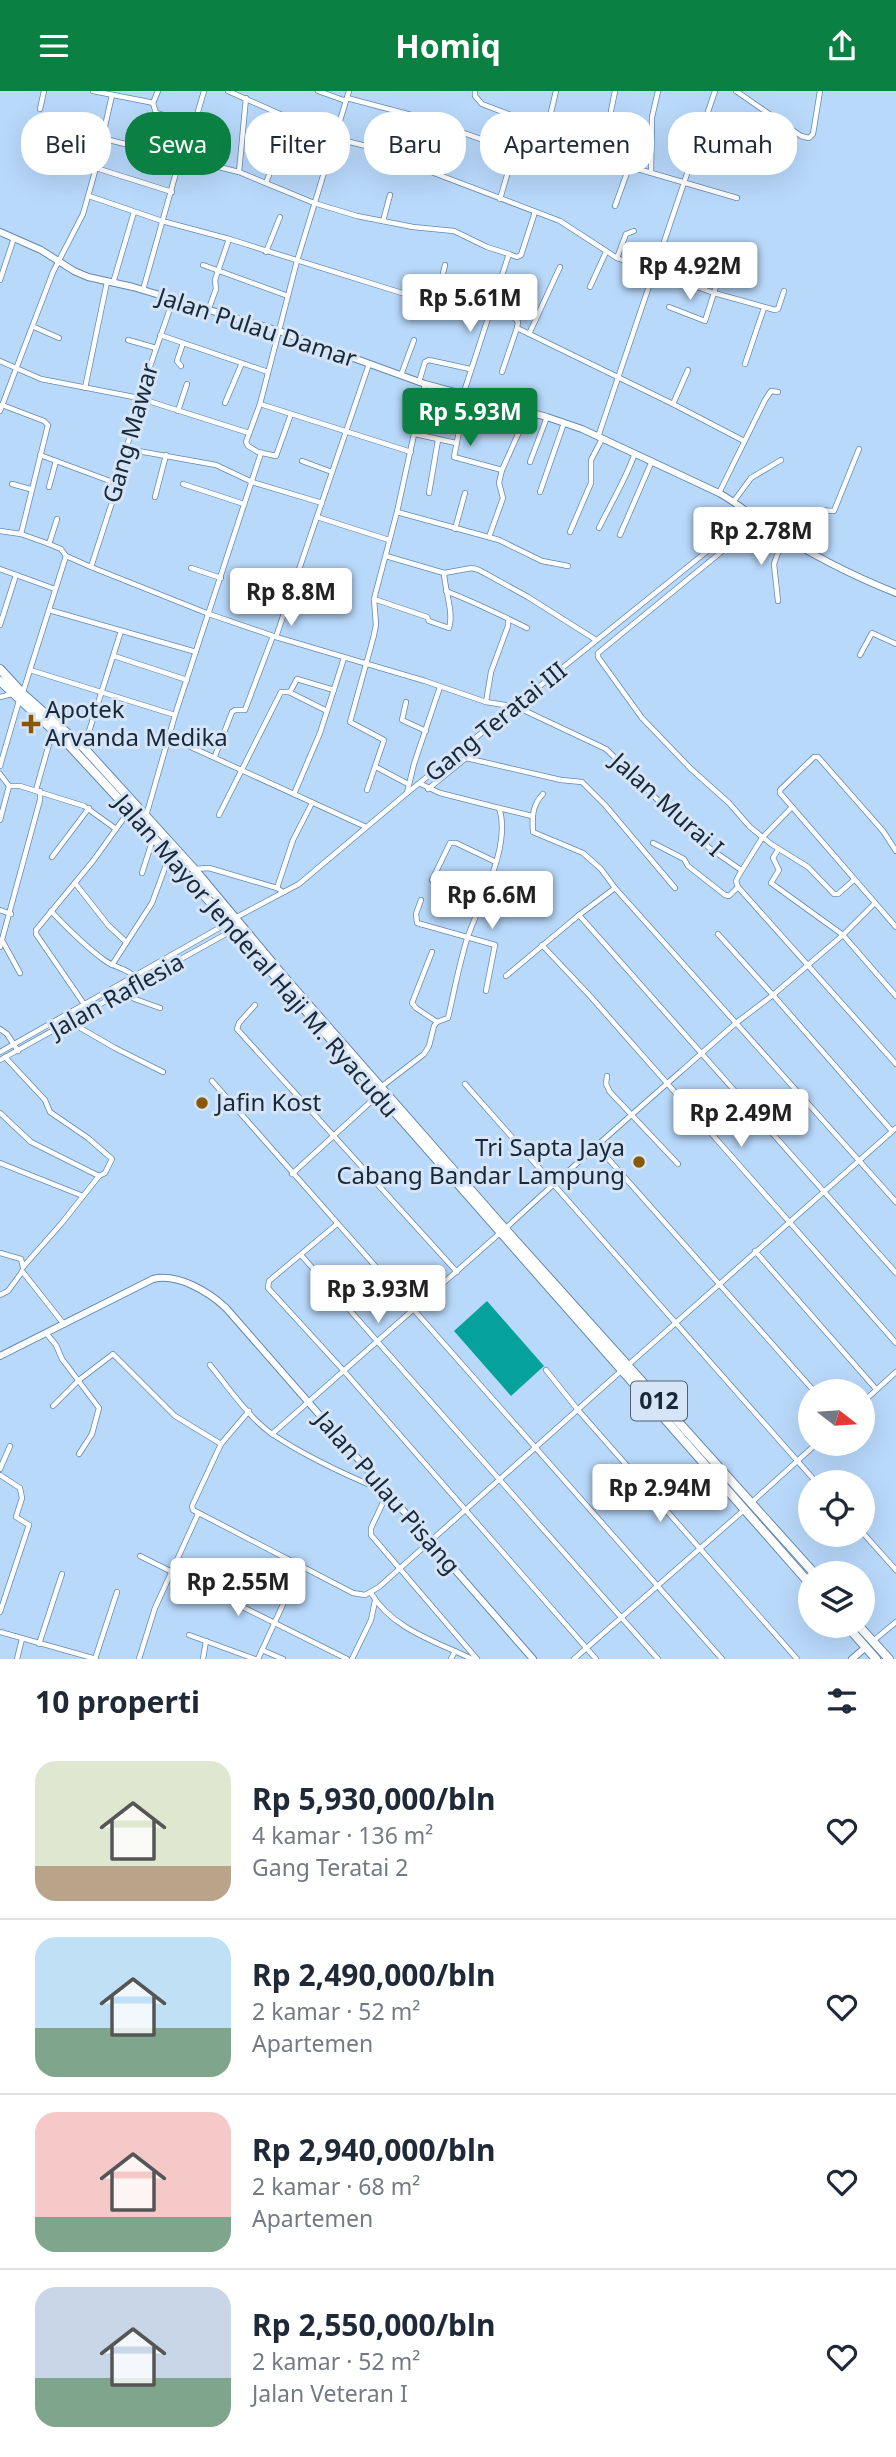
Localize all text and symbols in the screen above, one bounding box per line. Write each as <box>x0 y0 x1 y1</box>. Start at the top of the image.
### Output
text: Homiq <box>395 24 501 67</box>
icon: menu <box>35 27 73 65</box>
icon: share <box>823 27 861 65</box>
chip: Beli <box>21 112 111 175</box>
chip: Sewa <box>125 112 231 175</box>
chip: Filter <box>245 112 350 175</box>
chip: Baru <box>364 112 466 175</box>
chip: Apartemen <box>480 112 654 175</box>
chip: Rumah <box>668 112 797 175</box>
pin: Rp 4.92M <box>618 243 762 302</box>
text: Rp 4.92M <box>638 249 742 281</box>
pin: Rp 5.61M <box>398 275 542 334</box>
street label: Jalan Pulau Damar <box>152 278 361 374</box>
text: Rp 5.61M <box>418 281 522 313</box>
street label: Gang Mawar <box>94 359 165 506</box>
pin: Rp 5.93M <box>398 389 542 448</box>
text: Rp 5.93M <box>418 395 522 427</box>
pin: Rp 2.78M <box>689 507 833 567</box>
text: Rp 2.78M <box>709 514 813 546</box>
pin: Rp 8.8M <box>226 568 356 628</box>
text: Rp 8.8M <box>246 575 336 607</box>
street label: Gang Teratai III <box>417 653 573 788</box>
place label: Apotek Arvanda Medika <box>45 692 228 753</box>
marker: Apotek Arvanda Medika <box>23 716 39 732</box>
street label: Jalan Murai I <box>603 743 731 863</box>
street label: Jalan Mayor Jenderal Haji M. Ryacudu <box>106 785 407 1124</box>
pin: Rp 6.6M <box>427 871 557 931</box>
text: Rp 6.6M <box>447 878 537 910</box>
street label: Jalan Raflesia <box>42 944 189 1046</box>
place label: Jafin Kost <box>214 1085 321 1118</box>
pin: Rp 2.49M <box>669 1089 813 1149</box>
marker: Jafin Kost <box>194 1095 210 1111</box>
text: Rp 2.49M <box>689 1096 793 1128</box>
place label: Tri Sapta Jaya Cabang Bandar Lampung <box>336 1130 625 1191</box>
marker: Tri Sapta Jaya Cabang Bandar Lampung <box>631 1154 647 1170</box>
pin: Rp 3.93M <box>306 1265 450 1325</box>
text: Rp 3.93M <box>326 1272 430 1304</box>
north arrow <box>798 1379 875 1456</box>
map controls <box>798 1379 875 1638</box>
road number: 012 <box>631 1381 687 1421</box>
street label: Jalan Pulau Pisang <box>307 1402 468 1581</box>
pin: Rp 2.94M <box>588 1465 732 1524</box>
button: locate <box>798 1470 875 1547</box>
text: Rp 2.94M <box>608 1471 712 1503</box>
pin: Rp 2.55M <box>166 1559 310 1618</box>
button: layers <box>798 1561 875 1638</box>
text: Rp 2.55M <box>186 1565 290 1597</box>
text: 10 properti <box>35 1681 200 1722</box>
icon: filters <box>823 1682 861 1720</box>
text: Rp 5,930,000/bln <box>252 1778 496 1819</box>
icon: home <box>91 1789 175 1873</box>
icon: heart <box>823 1812 861 1850</box>
text: 4 kamar · 136 m² <box>252 1819 433 1851</box>
text: Gang Teratai 2 <box>252 1851 408 1883</box>
text: Rp 2,490,000/bln <box>252 1954 496 1995</box>
icon: home <box>91 1965 175 2049</box>
icon: heart <box>823 1988 861 2026</box>
text: 2 kamar · 52 m² <box>252 1995 420 2027</box>
text: Apartemen <box>252 2027 373 2059</box>
text: Rp 2,940,000/bln <box>252 2129 496 2170</box>
icon: home <box>91 2140 175 2224</box>
icon: heart <box>823 2163 861 2201</box>
text: 2 kamar · 68 m² <box>252 2170 420 2202</box>
text: Apartemen <box>252 2202 373 2234</box>
text: Rp 2,550,000/bln <box>252 2304 496 2345</box>
icon: home <box>91 2315 175 2399</box>
icon: heart <box>823 2338 861 2376</box>
text: 2 kamar · 52 m² <box>252 2345 420 2377</box>
text: Jalan Veteran I <box>252 2377 408 2409</box>

